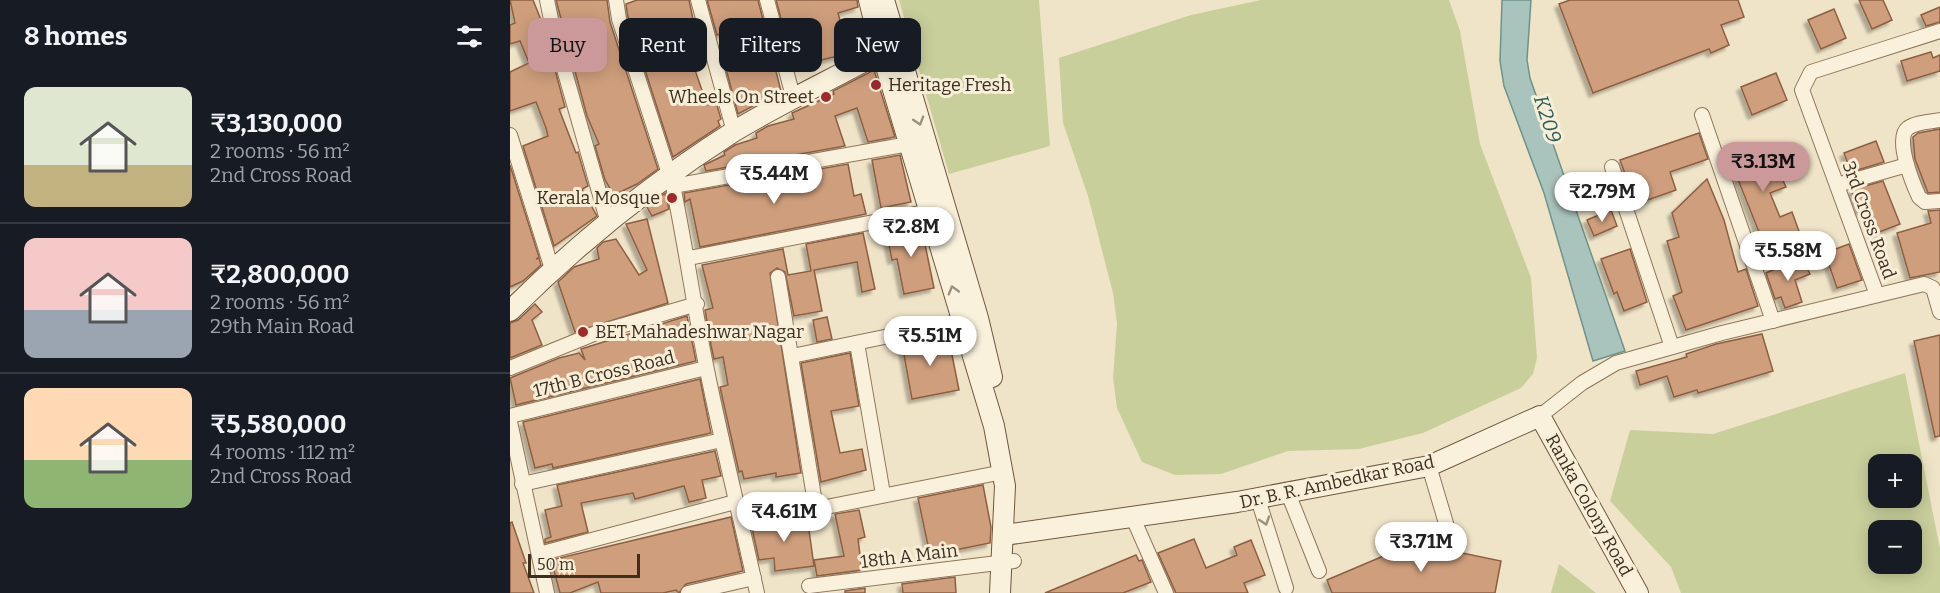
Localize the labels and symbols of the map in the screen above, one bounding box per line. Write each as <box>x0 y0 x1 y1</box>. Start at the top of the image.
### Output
place label: Heritage Fresh <box>888 74 1011 96</box>
marker: Heritage Fresh <box>869 78 883 92</box>
place label: Wheels On Street <box>669 86 814 108</box>
marker: Wheels On Street <box>819 90 833 104</box>
water label: K209 <box>1529 92 1567 146</box>
one-way arrow <box>912 115 924 126</box>
pin: ₹3.13M <box>1714 142 1812 193</box>
pin: ₹5.44M <box>725 154 823 205</box>
street label: 3rd Cross Road <box>1837 158 1901 282</box>
pin: ₹2.79M <box>1553 172 1651 223</box>
place label: Kerala Mosque <box>536 187 660 209</box>
marker: Kerala Mosque <box>665 191 679 205</box>
pin: ₹2.8M <box>869 207 953 258</box>
pin: ₹5.58M <box>1739 231 1837 282</box>
one-way arrow <box>948 285 960 296</box>
pin: ₹5.51M <box>881 316 979 367</box>
place label: BET Mahadeshwar Nagar <box>595 321 804 343</box>
marker: BET Mahadeshwar Nagar <box>576 325 590 339</box>
street label: 17th B Cross Road <box>531 346 677 402</box>
street label: Ranka Colony Road <box>1541 430 1637 580</box>
street label: Dr. B. R. Ambedkar Road <box>1238 451 1437 513</box>
pin: ₹4.61M <box>735 492 833 543</box>
one-way arrow <box>1258 515 1270 526</box>
pin: ₹3.71M <box>1372 522 1470 573</box>
street label: 18th A Main <box>859 539 959 573</box>
scale bar <box>528 551 640 578</box>

